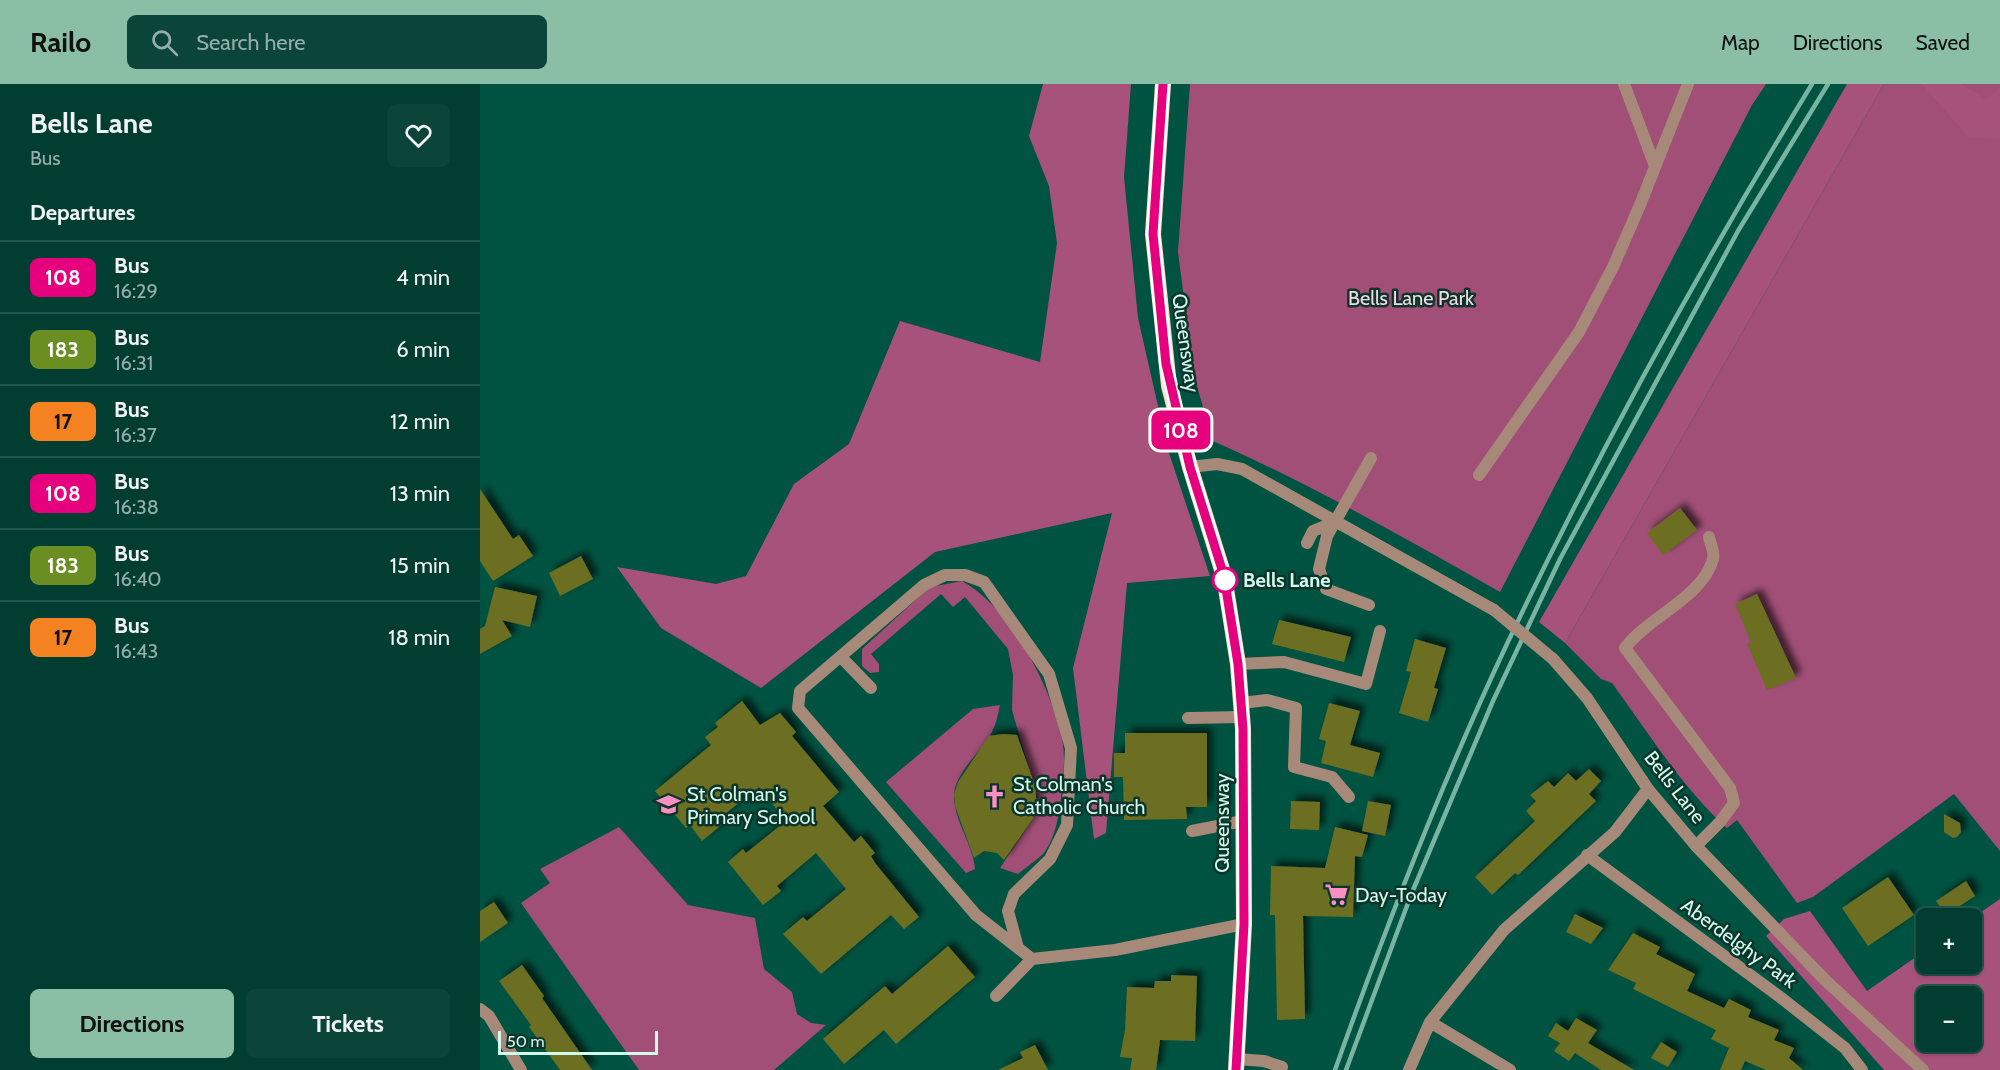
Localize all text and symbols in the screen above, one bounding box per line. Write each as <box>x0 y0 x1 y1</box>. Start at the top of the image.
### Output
search box <box>127 15 547 69</box>
text: Railo <box>30 25 91 59</box>
icon: search <box>148 26 181 59</box>
text: Search here <box>196 29 306 56</box>
text: Map <box>1721 30 1760 55</box>
text: Directions <box>1793 30 1882 55</box>
text: Saved <box>1915 30 1970 55</box>
button: heart <box>387 104 450 167</box>
text: Bells Lane <box>30 106 153 140</box>
text: Bus <box>30 146 61 170</box>
text: Departures <box>30 199 135 226</box>
text: Bus <box>114 252 149 279</box>
text: 4 min <box>396 264 450 291</box>
text: 108 <box>45 265 81 290</box>
text: 16:29 <box>114 279 158 303</box>
park label: Bells Lane Park <box>1348 286 1474 310</box>
street label: Queensway <box>1167 292 1205 394</box>
text: Bus <box>114 324 149 351</box>
text: 6 min <box>396 336 450 363</box>
text: 183 <box>47 337 79 362</box>
text: 16:31 <box>114 351 153 375</box>
text: Bus <box>114 396 149 423</box>
text: 12 min <box>390 408 450 435</box>
text: 17 <box>54 409 72 434</box>
line badge: 108 <box>1146 410 1216 450</box>
text: 108 <box>1163 418 1199 443</box>
text: 16:37 <box>114 423 157 447</box>
text: Bus <box>114 468 149 495</box>
text: 13 min <box>390 480 450 507</box>
text: 108 <box>45 481 81 506</box>
text: 16:38 <box>114 495 159 519</box>
text: Bus <box>114 540 149 567</box>
text: 15 min <box>390 552 450 579</box>
text: 183 <box>47 553 79 578</box>
text: 16:40 <box>114 567 162 591</box>
marker: Bells Lane <box>1212 567 1238 593</box>
place label: Bells Lane <box>1243 568 1331 592</box>
text: Bus <box>114 612 149 639</box>
text: 18 min <box>388 624 450 651</box>
text: 17 <box>54 625 72 650</box>
text: 16:43 <box>114 639 158 663</box>
street label: Bells Lane <box>1639 746 1711 828</box>
place label: St Colman's Catholic Church <box>1013 772 1145 819</box>
street label: Queensway <box>1210 773 1234 873</box>
place label: St Colman's Primary School <box>687 782 815 829</box>
church icon: St Colman's Catholic Church <box>982 783 1008 809</box>
school or university icon: St Colman's Primary School <box>656 792 682 818</box>
supermarket icon: Day-Today <box>1324 882 1350 908</box>
place label: Day-Today <box>1355 883 1447 907</box>
street label: Aberdelghy Park <box>1677 893 1801 993</box>
map controls <box>1916 908 1982 1052</box>
button: + <box>1916 908 1982 974</box>
button: − <box>1916 986 1982 1052</box>
button: Directions <box>30 989 234 1058</box>
button: Tickets <box>246 989 450 1058</box>
scale bar <box>498 1028 658 1056</box>
text: 50 m <box>507 1032 544 1051</box>

